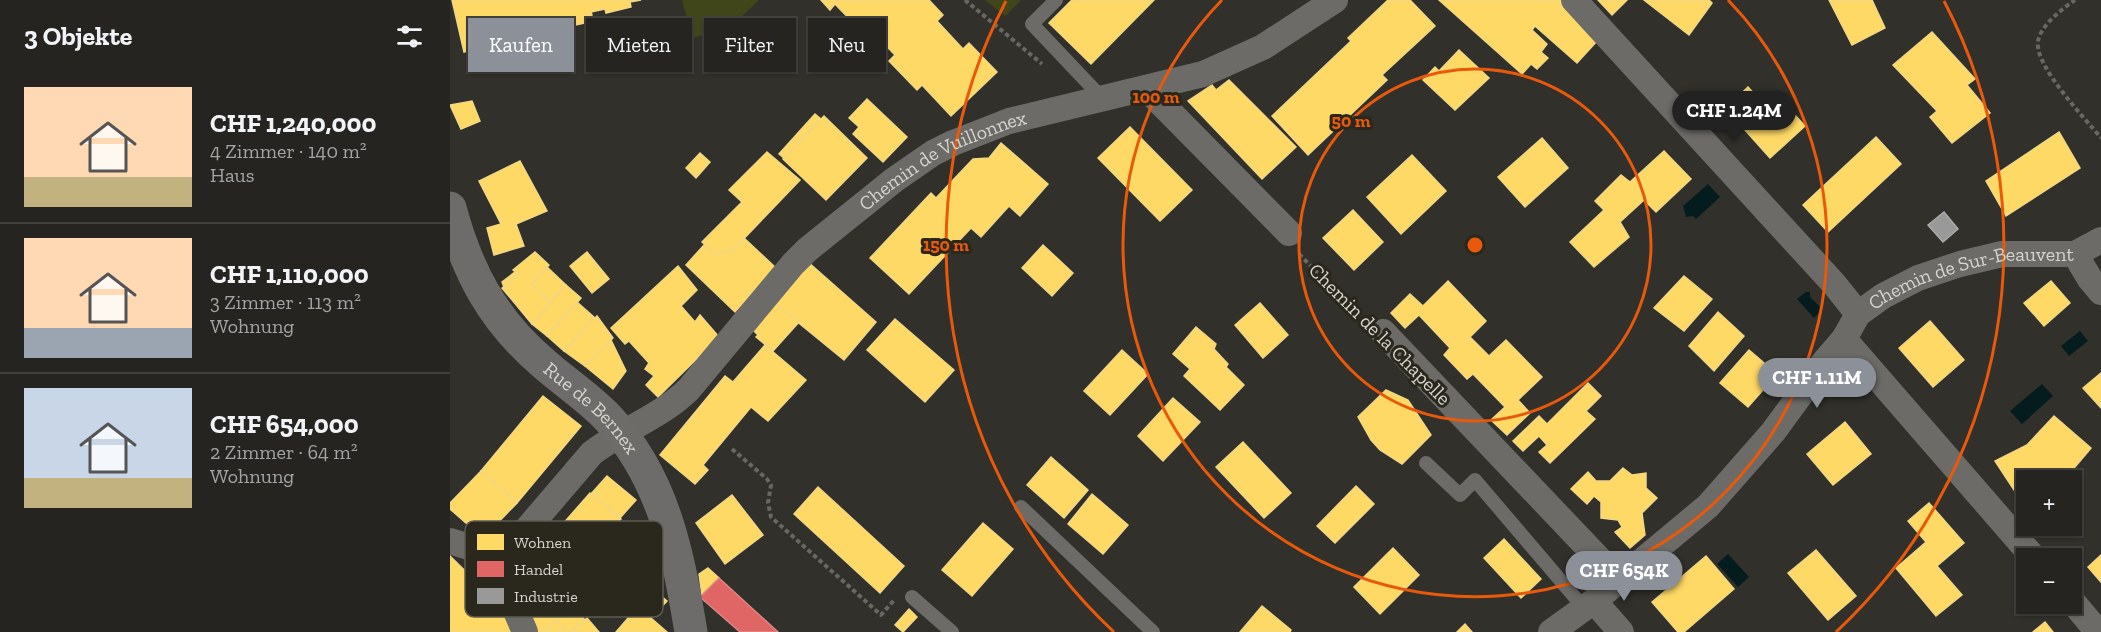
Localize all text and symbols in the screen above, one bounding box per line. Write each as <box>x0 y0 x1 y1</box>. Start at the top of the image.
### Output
chip: Kaufen <box>468 18 574 72</box>
chip: Mieten <box>586 18 692 72</box>
chip: Filter <box>704 18 796 72</box>
chip: Neu <box>808 18 886 72</box>
text: 3 Objekte <box>24 20 132 52</box>
icon: filters <box>393 20 426 53</box>
text: 100 m <box>1132 86 1180 108</box>
pin: CHF 1.24M <box>1665 91 1803 142</box>
text: CHF 1.24M <box>1686 98 1782 122</box>
street label: Chemin de Vuillonnex <box>854 105 1029 216</box>
text: CHF 1,240,000 <box>210 107 376 139</box>
text: 50 m <box>1332 110 1371 132</box>
icon: home <box>72 111 144 183</box>
text: 4 Zimmer · 140 m² <box>210 139 367 163</box>
text: Haus <box>210 163 255 187</box>
text: 150 m <box>923 234 969 256</box>
centre of rings <box>1465 235 1485 255</box>
street label: Chemin de Sur-Beauvent <box>1863 241 2075 315</box>
text: CHF 1,110,000 <box>210 258 369 290</box>
street label: Chemin de la Chapelle <box>1304 258 1456 410</box>
icon: home <box>72 262 144 334</box>
text: 3 Zimmer · 113 m² <box>210 290 361 314</box>
text: Wohnung <box>210 314 294 338</box>
street label: Rue de Bernex <box>539 357 644 458</box>
pin: CHF 1.11M <box>1748 358 1886 409</box>
text: CHF 1.11M <box>1772 365 1862 389</box>
text: CHF 654,000 <box>210 408 359 440</box>
icon: home <box>72 412 144 484</box>
text: 2 Zimmer · 64 m² <box>210 440 358 464</box>
text: Wohnung <box>210 464 294 488</box>
map controls <box>2016 470 2082 614</box>
button: + <box>2016 470 2082 536</box>
legend <box>465 521 663 617</box>
text: Wohnen <box>514 533 572 552</box>
button: − <box>2016 548 2082 614</box>
pin: CHF 654K <box>1562 551 1686 602</box>
text: CHF 654K <box>1580 558 1668 582</box>
text: Handel <box>514 560 563 579</box>
text: Industrie <box>514 587 578 606</box>

